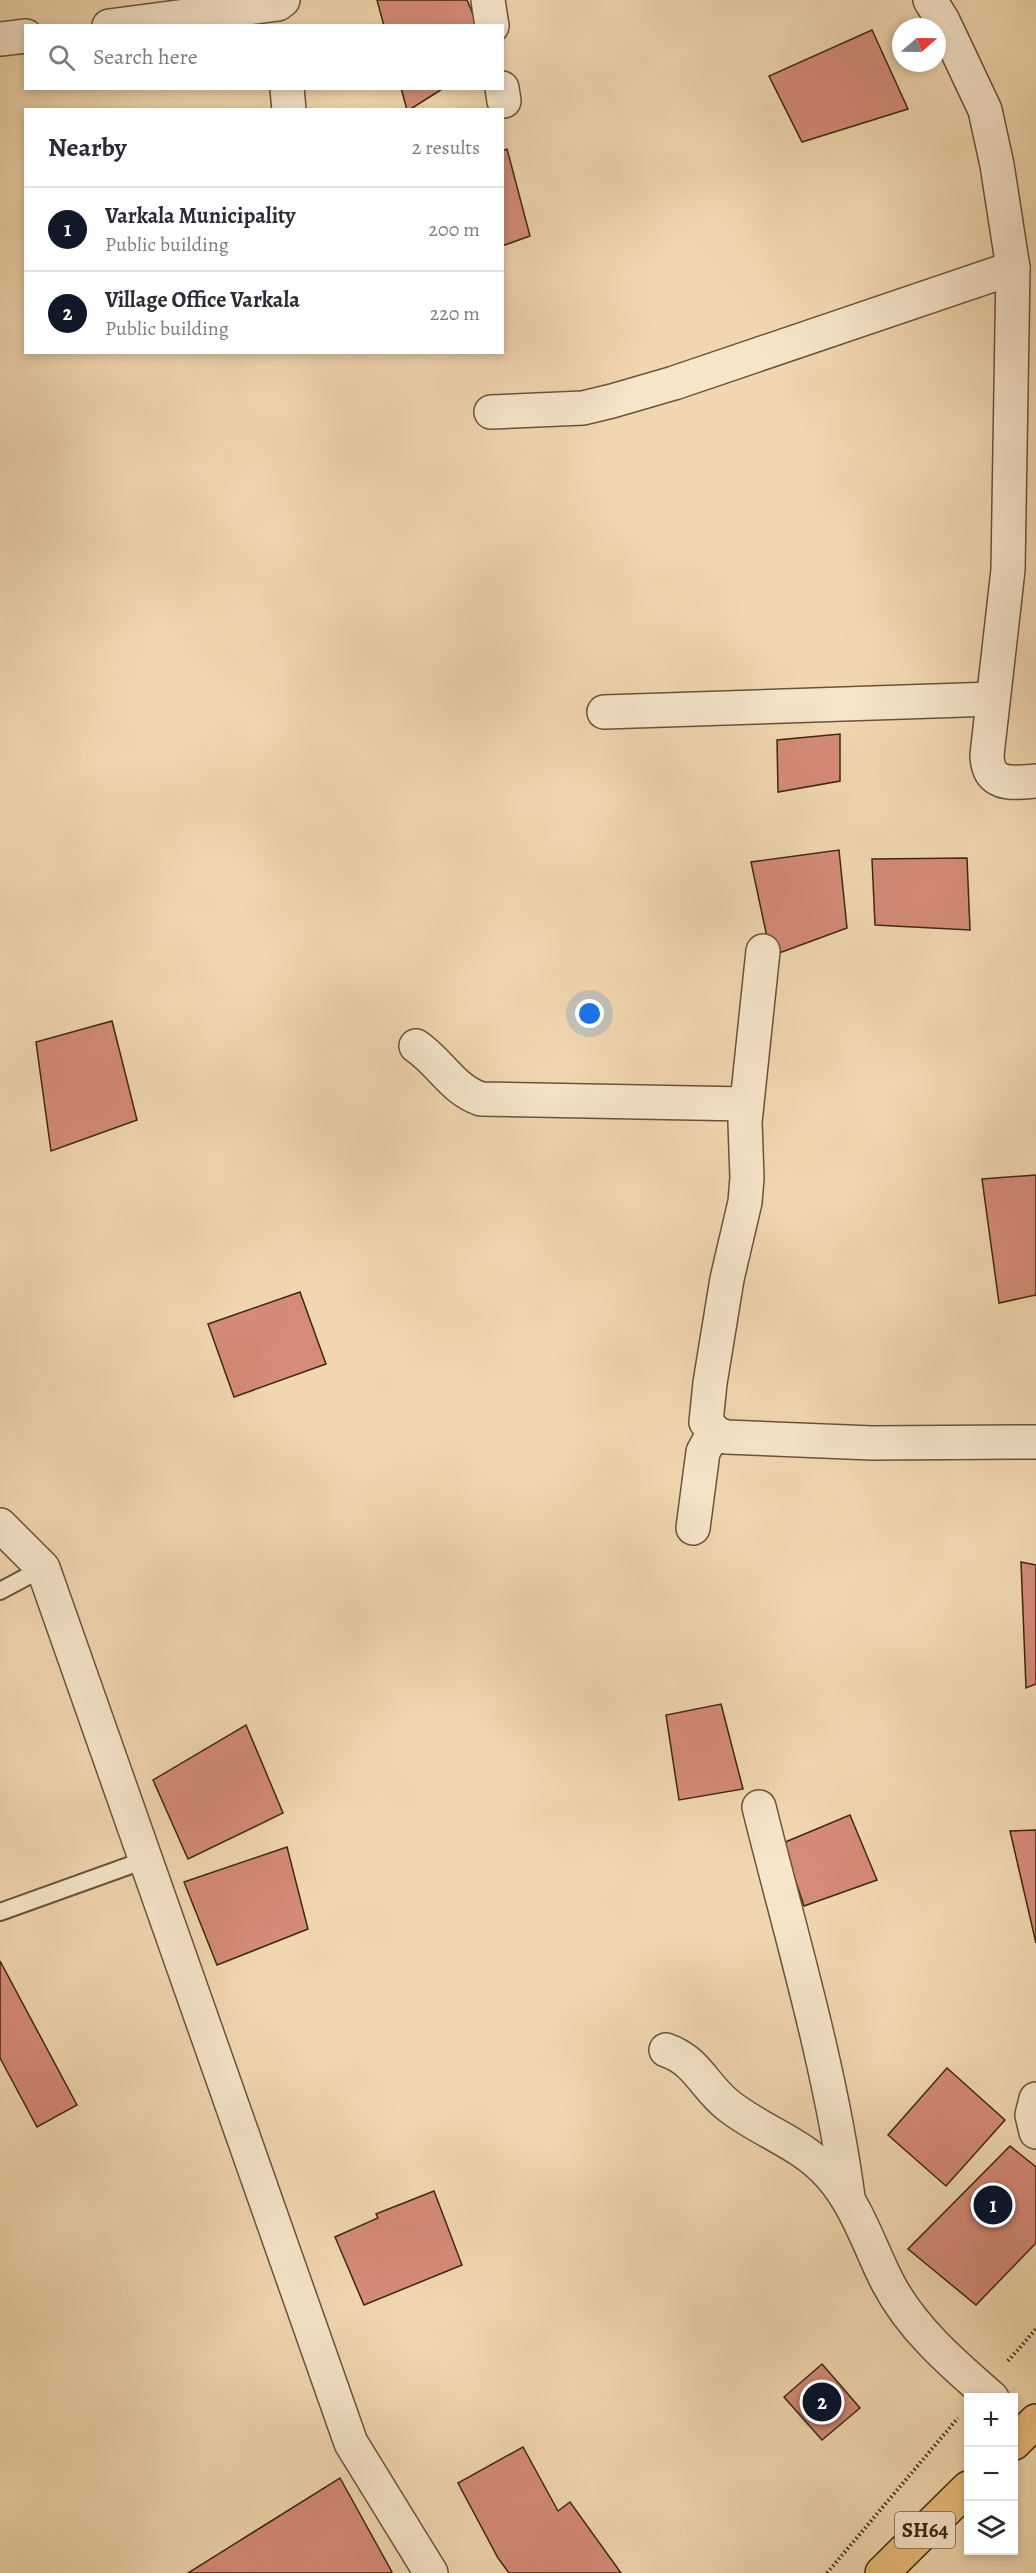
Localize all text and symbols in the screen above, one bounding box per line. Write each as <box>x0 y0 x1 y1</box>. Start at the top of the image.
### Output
north arrow <box>892 18 946 72</box>
search box <box>24 24 504 90</box>
icon: search <box>45 41 78 74</box>
text: Search here <box>93 42 198 72</box>
text: Nearby <box>48 130 127 165</box>
text: 2 results <box>412 134 480 161</box>
text: Varkala Municipality <box>105 201 296 231</box>
text: 1 <box>64 216 71 243</box>
text: 200 m <box>429 216 480 243</box>
text: Public building <box>105 231 229 258</box>
text: Village Office Varkala <box>105 285 300 315</box>
text: 2 <box>63 300 72 327</box>
text: 220 m <box>430 300 480 327</box>
text: Public building <box>105 315 229 342</box>
your location <box>575 999 604 1028</box>
pin: 1 <box>974 2182 1012 2228</box>
pin: 2 <box>802 2380 842 2424</box>
map controls <box>964 2393 1018 2555</box>
button: + <box>964 2393 1018 2447</box>
button: − <box>964 2447 1018 2501</box>
button: layers <box>964 2501 1018 2555</box>
road number: SH64 <box>895 2512 955 2548</box>

